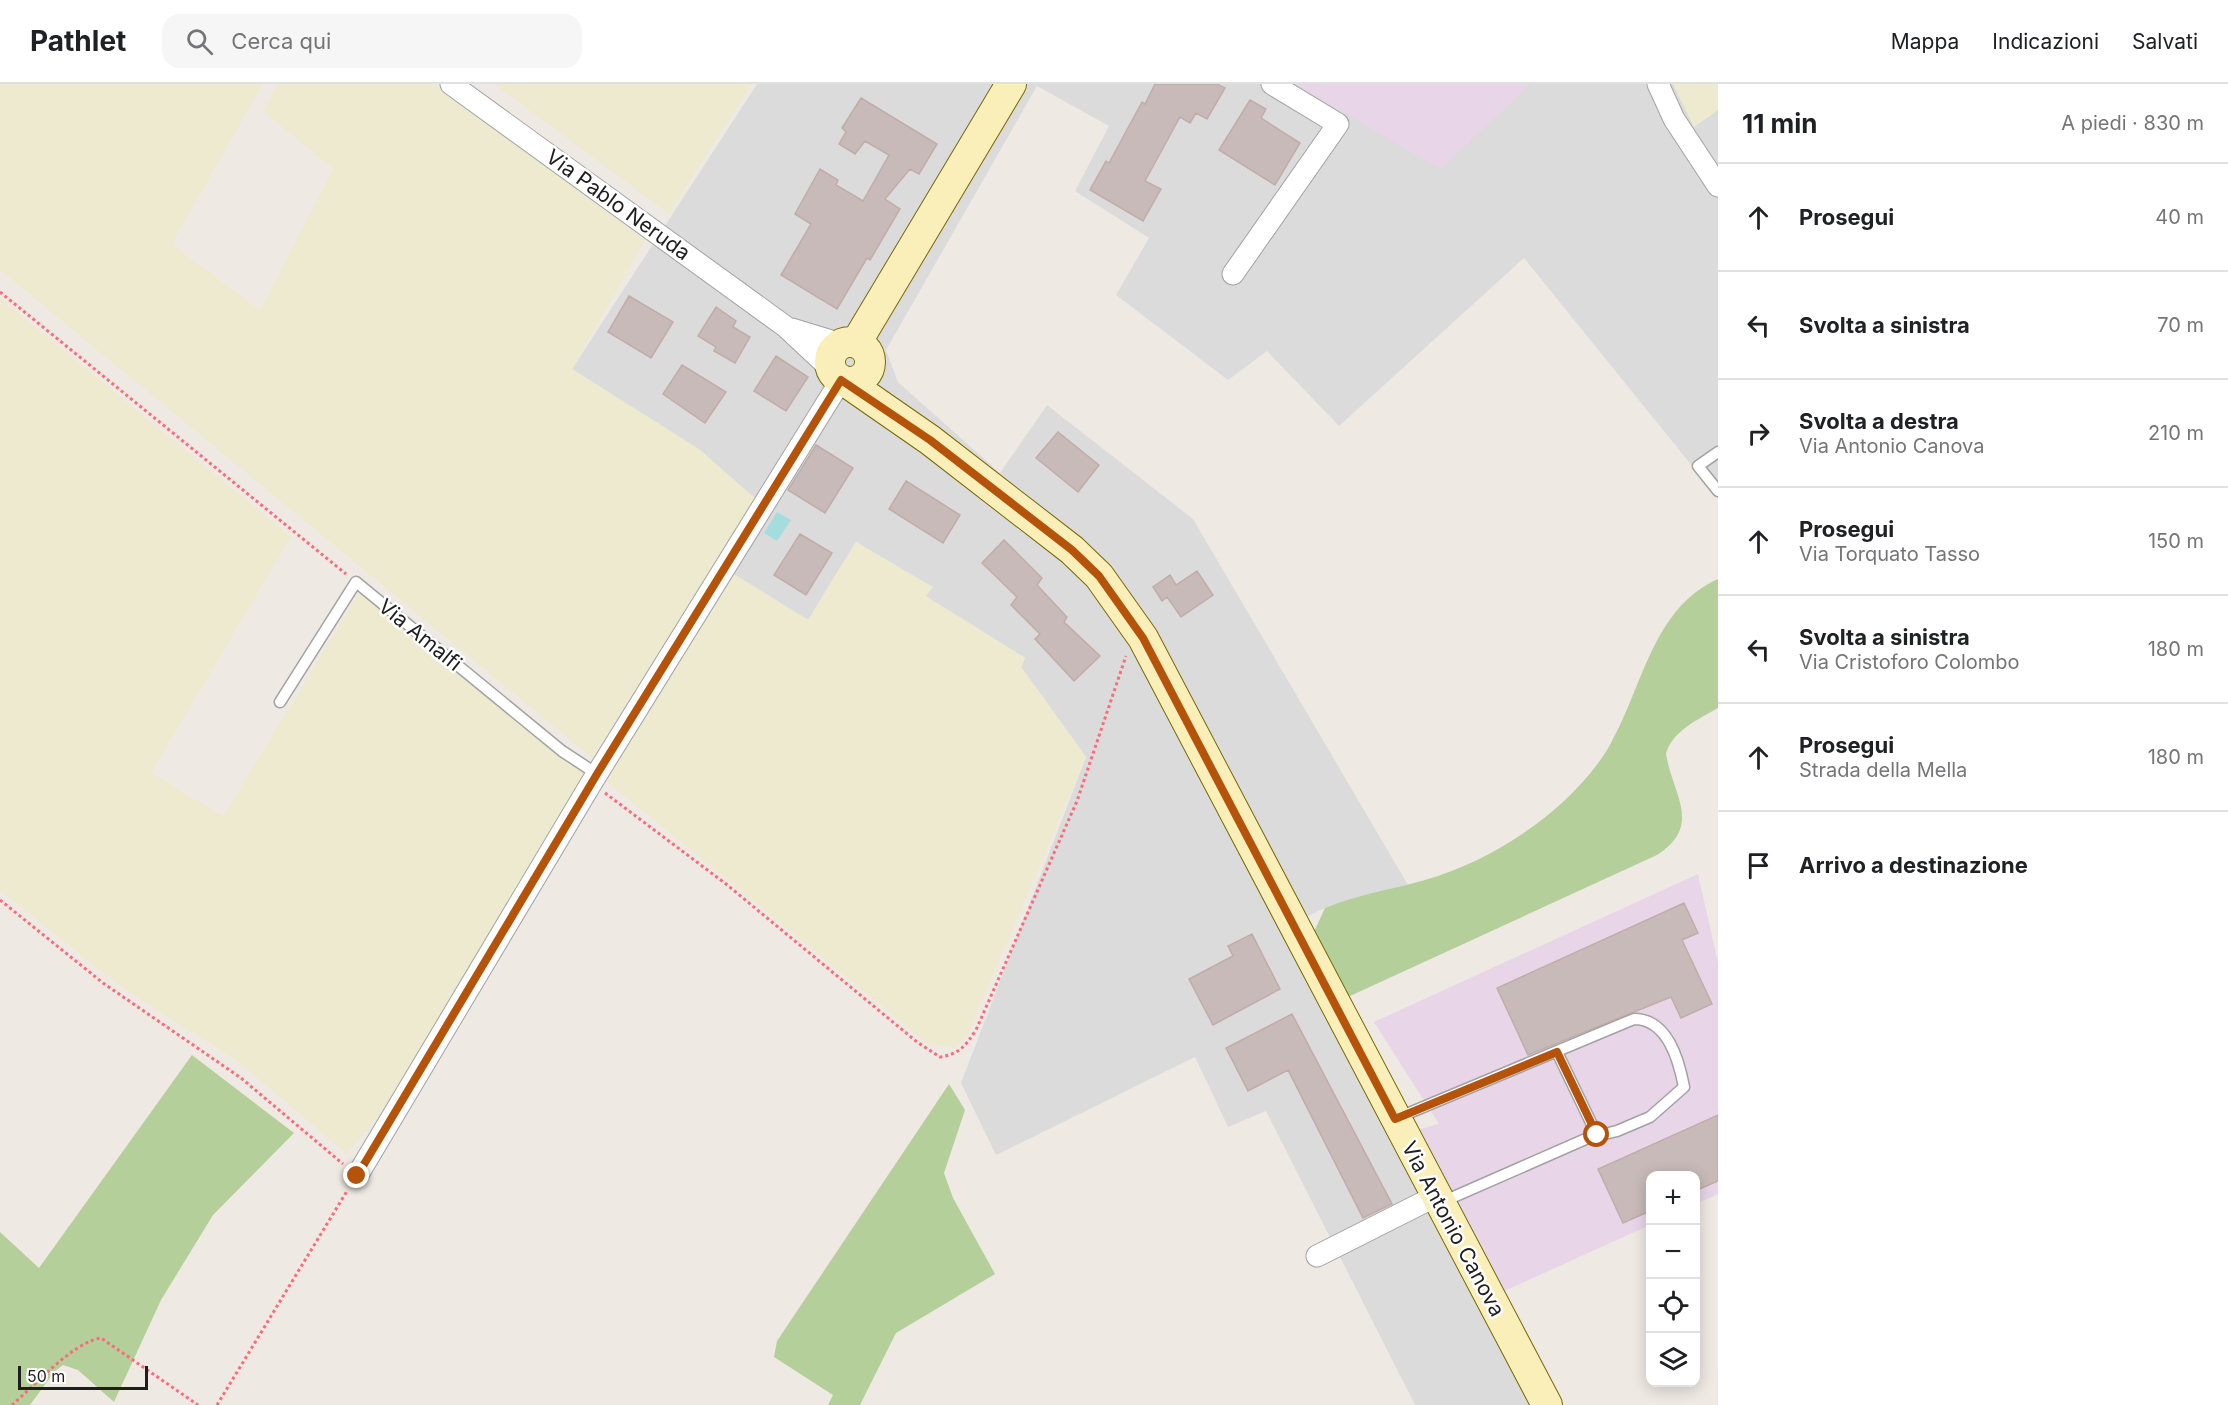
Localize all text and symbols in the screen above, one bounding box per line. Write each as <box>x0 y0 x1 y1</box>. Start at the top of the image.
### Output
search box <box>162 14 582 68</box>
text: Pathlet <box>30 24 126 58</box>
icon: search <box>183 25 216 58</box>
text: Cerca qui <box>231 28 331 54</box>
text: Mappa <box>1891 29 1959 54</box>
text: Indicazioni <box>1992 29 2099 54</box>
text: Salvati <box>2132 29 2198 54</box>
text: 11 min <box>1742 108 1818 139</box>
text: A piedi · 830 m <box>2061 111 2204 135</box>
street label: Via Pablo Neruda <box>541 144 695 265</box>
icon: ahead <box>1742 201 1775 234</box>
text: Prosegui <box>1799 204 1894 230</box>
text: 40 m <box>2155 205 2204 229</box>
icon: left <box>1742 309 1775 342</box>
text: Svolta a sinistra <box>1799 312 1970 338</box>
text: 70 m <box>2157 313 2204 337</box>
text: Svolta a destra <box>1799 408 1959 434</box>
icon: right <box>1742 417 1775 450</box>
text: 210 m <box>2148 421 2204 445</box>
text: Via Antonio Canova <box>1799 434 1984 458</box>
text: Prosegui <box>1799 516 1894 542</box>
icon: ahead <box>1742 525 1775 558</box>
text: 150 m <box>2148 529 2204 553</box>
text: Via Torquato Tasso <box>1799 542 1980 566</box>
street label: Via Amalfi <box>374 593 467 676</box>
text: Svolta a sinistra <box>1799 624 1970 650</box>
icon: left <box>1742 633 1775 666</box>
text: 180 m <box>2148 637 2204 661</box>
text: Via Cristoforo Colombo <box>1799 650 2020 674</box>
text: Prosegui <box>1799 732 1894 758</box>
icon: ahead <box>1742 741 1775 774</box>
text: 180 m <box>2148 745 2204 769</box>
text: Strada della Mella <box>1799 758 1967 782</box>
icon: arrive <box>1742 849 1775 882</box>
text: Arrivo a destinazione <box>1799 852 2028 878</box>
route start <box>1583 1121 1609 1147</box>
street label: Via Antonio Canova <box>1397 1137 1510 1321</box>
route end <box>343 1162 369 1188</box>
map controls <box>1646 1171 1700 1387</box>
button: + <box>1646 1171 1700 1225</box>
button: − <box>1646 1225 1700 1279</box>
button: locate <box>1646 1279 1700 1333</box>
button: layers <box>1646 1333 1700 1387</box>
scale bar <box>18 1363 148 1390</box>
text: 50 m <box>27 1366 65 1386</box>

